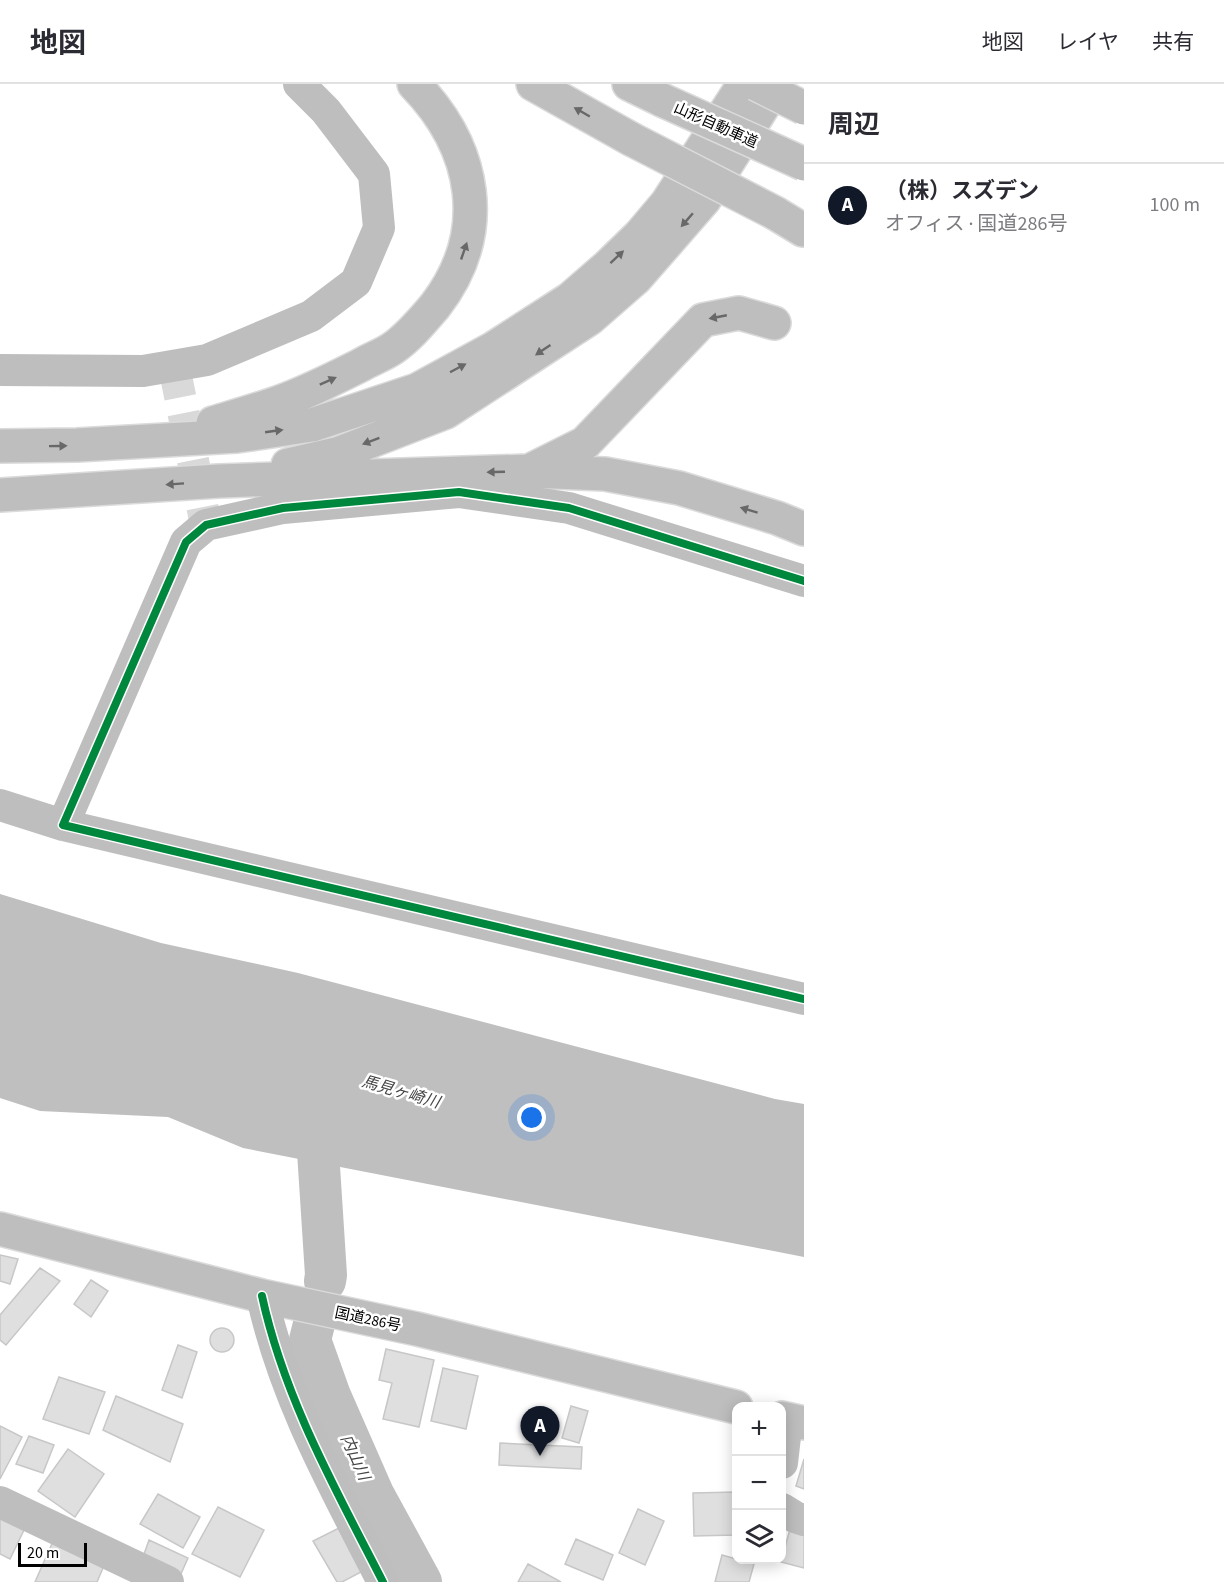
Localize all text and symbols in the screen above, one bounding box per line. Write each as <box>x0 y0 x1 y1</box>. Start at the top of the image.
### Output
text: 地図 <box>30 23 86 63</box>
text: 地図 <box>982 27 1024 57</box>
text: レイヤ <box>1057 27 1119 57</box>
text: 共有 <box>1152 27 1194 57</box>
street label: 山形自動車道 <box>670 98 761 153</box>
one-way arrow <box>574 106 590 117</box>
text: 周辺 <box>828 106 880 143</box>
text: （株）スズデン <box>885 175 1039 207</box>
text: A <box>842 191 853 219</box>
text: 100 m <box>1150 191 1200 219</box>
text: オフィス · 国道286号 <box>885 210 1067 238</box>
one-way arrow <box>681 212 694 227</box>
one-way arrow <box>459 242 469 260</box>
one-way arrow <box>609 251 624 264</box>
one-way arrow <box>708 313 727 322</box>
one-way arrow <box>535 344 551 356</box>
one-way arrow <box>449 363 466 373</box>
one-way arrow <box>319 376 337 386</box>
one-way arrow <box>265 426 284 435</box>
one-way arrow <box>362 436 380 446</box>
one-way arrow <box>49 441 68 450</box>
one-way arrow <box>486 468 505 477</box>
one-way arrow <box>165 479 184 488</box>
one-way arrow <box>740 505 758 514</box>
water label: 馬見ヶ崎川 <box>359 1070 444 1114</box>
your location <box>517 1103 546 1132</box>
street label: 国道286号 <box>333 1302 403 1337</box>
map controls <box>732 1402 786 1564</box>
button: + <box>732 1402 786 1456</box>
pin: A <box>520 1406 560 1456</box>
water label: 内山川 <box>335 1431 376 1486</box>
button: − <box>732 1456 786 1510</box>
button: layers <box>732 1510 786 1564</box>
scale bar <box>18 1540 87 1568</box>
text: 20 m <box>27 1542 59 1564</box>

